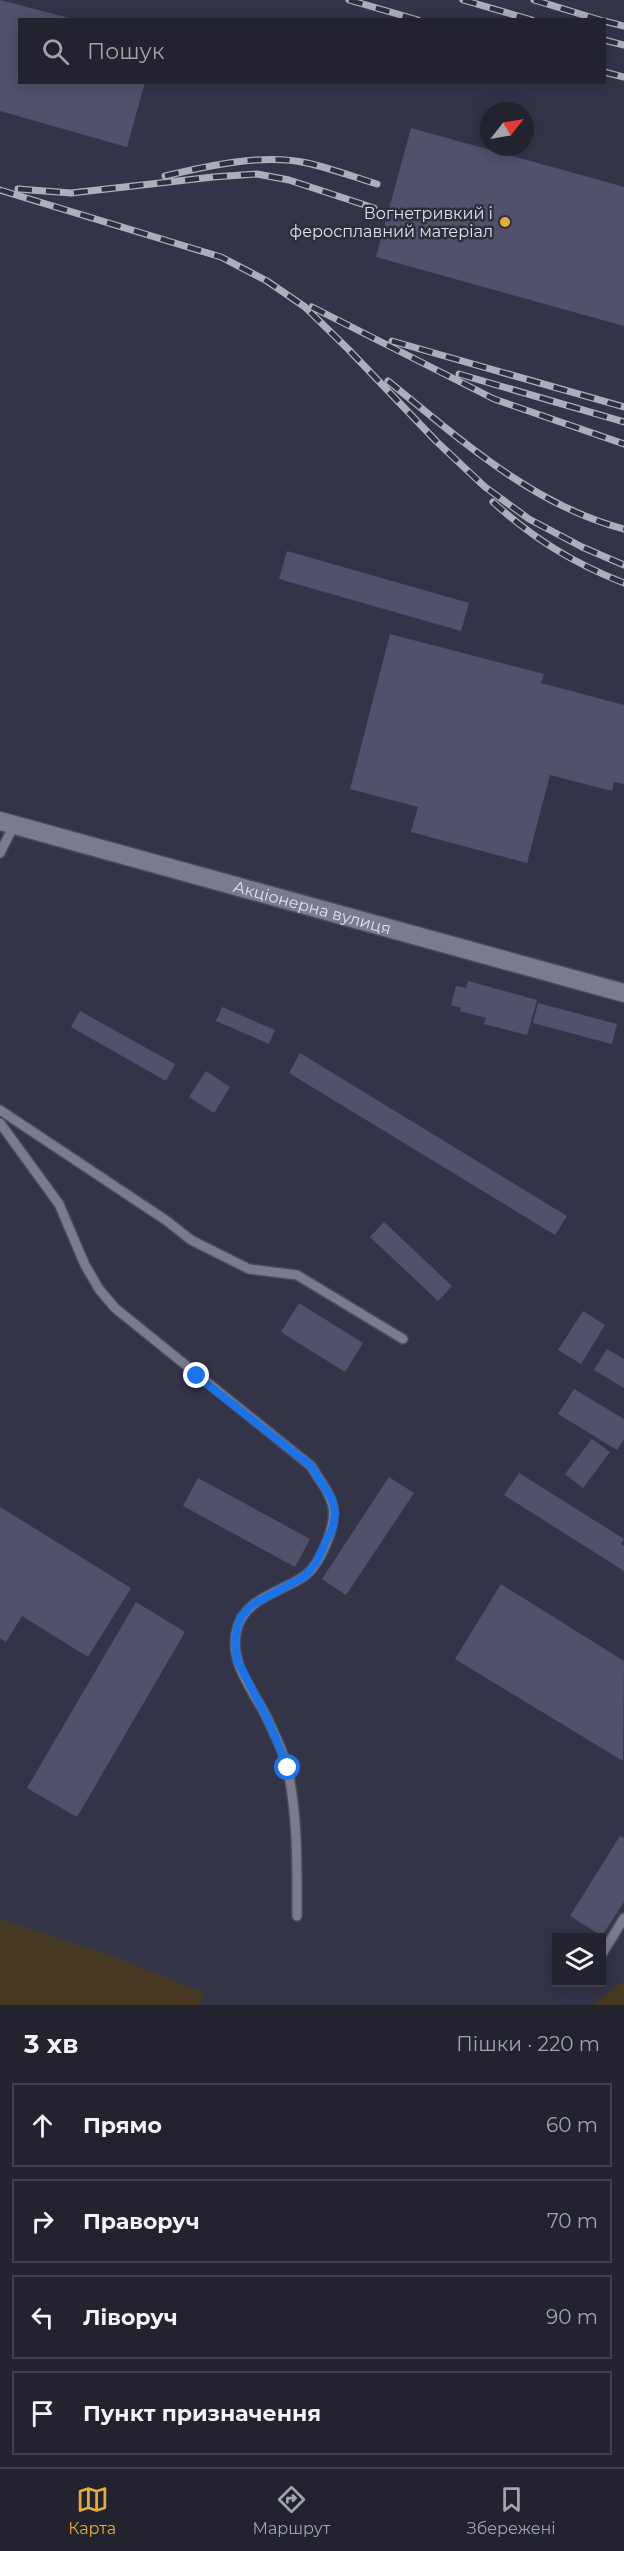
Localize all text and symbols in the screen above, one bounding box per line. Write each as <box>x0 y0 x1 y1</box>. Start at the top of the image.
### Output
search box <box>18 18 606 84</box>
icon: search <box>39 35 72 68</box>
text: Пошук <box>87 38 165 65</box>
north arrow <box>480 102 534 156</box>
place label: Вогнетривкий і феросплавний матеріал <box>290 204 493 241</box>
marker: Вогнетривкий і феросплавний матеріал <box>498 215 512 229</box>
street label: Акціонерна вулиця <box>231 876 393 938</box>
route end <box>183 1362 209 1388</box>
route start <box>274 1754 300 1780</box>
map controls <box>552 1933 606 1987</box>
button: layers <box>552 1933 606 1987</box>
text: 3 хв <box>24 2028 78 2060</box>
text: Пішки · 220 m <box>456 2032 600 2056</box>
icon: ahead <box>26 2109 59 2142</box>
text: Прямо <box>83 2112 162 2139</box>
text: 60 m <box>546 2113 598 2137</box>
icon: right <box>26 2205 59 2238</box>
text: Праворуч <box>83 2208 200 2235</box>
text: 70 m <box>547 2209 598 2233</box>
icon: left <box>26 2301 59 2334</box>
text: Ліворуч <box>83 2304 178 2331</box>
text: 90 m <box>546 2305 598 2329</box>
icon: arrive <box>26 2397 59 2430</box>
text: Пункт призначення <box>83 2400 321 2427</box>
tab: Карта <box>68 2483 116 2538</box>
tab: Маршрут <box>253 2483 330 2538</box>
tab: Збережені <box>467 2483 556 2538</box>

